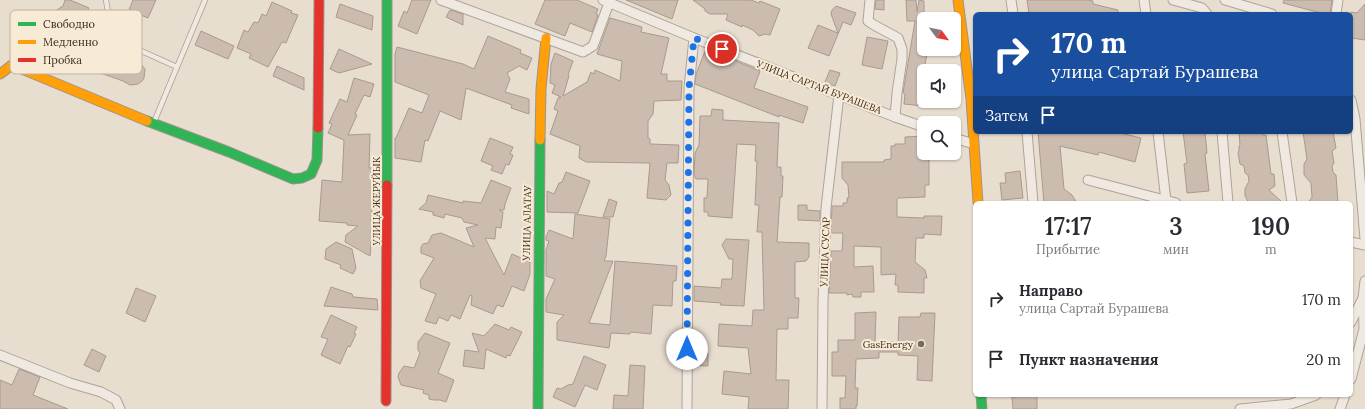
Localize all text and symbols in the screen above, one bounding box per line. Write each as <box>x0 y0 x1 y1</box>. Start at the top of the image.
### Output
legend <box>10 10 142 74</box>
north arrow <box>917 12 961 56</box>
map controls <box>917 12 961 160</box>
text: Свободно <box>43 17 95 31</box>
text: 170 m <box>1051 25 1126 61</box>
icon: right <box>985 28 1037 80</box>
pin <box>705 32 739 66</box>
text: Медленно <box>43 35 98 49</box>
icon: arrive <box>711 38 733 60</box>
text: Пробка <box>43 53 82 67</box>
street label: УЛИЦА САРТАЙ БУРАШЕВА <box>754 57 884 117</box>
text: улица Сартай Бурашева <box>1051 60 1258 83</box>
button: sound <box>917 64 961 108</box>
icon: arrive <box>1037 104 1059 126</box>
text: Затем <box>985 106 1029 125</box>
button: search <box>917 116 961 160</box>
street label: УЛИЦА ЖЕРУЙЫК <box>370 156 383 247</box>
street label: УЛИЦА АЛАТАУ <box>520 184 534 262</box>
text: 17:17 <box>1044 211 1092 242</box>
text: 3 <box>1169 211 1183 242</box>
text: 190 <box>1252 211 1290 242</box>
street label: УЛИЦА СУСАР <box>817 217 833 288</box>
text: Прибытие <box>1036 241 1100 258</box>
text: мин <box>1163 241 1189 258</box>
text: m <box>1265 241 1277 258</box>
text: Направо <box>1019 281 1083 300</box>
icon: right <box>985 288 1007 310</box>
text: 170 m <box>1302 290 1341 309</box>
text: улица Сартай Бурашева <box>1019 300 1169 317</box>
position arrow <box>666 328 708 370</box>
place label: GasEnergy <box>863 338 914 351</box>
marker: GasEnergy <box>916 339 926 349</box>
icon: arrive <box>985 348 1007 370</box>
text: Пункт назначения <box>1019 350 1159 369</box>
text: 20 m <box>1306 350 1341 369</box>

